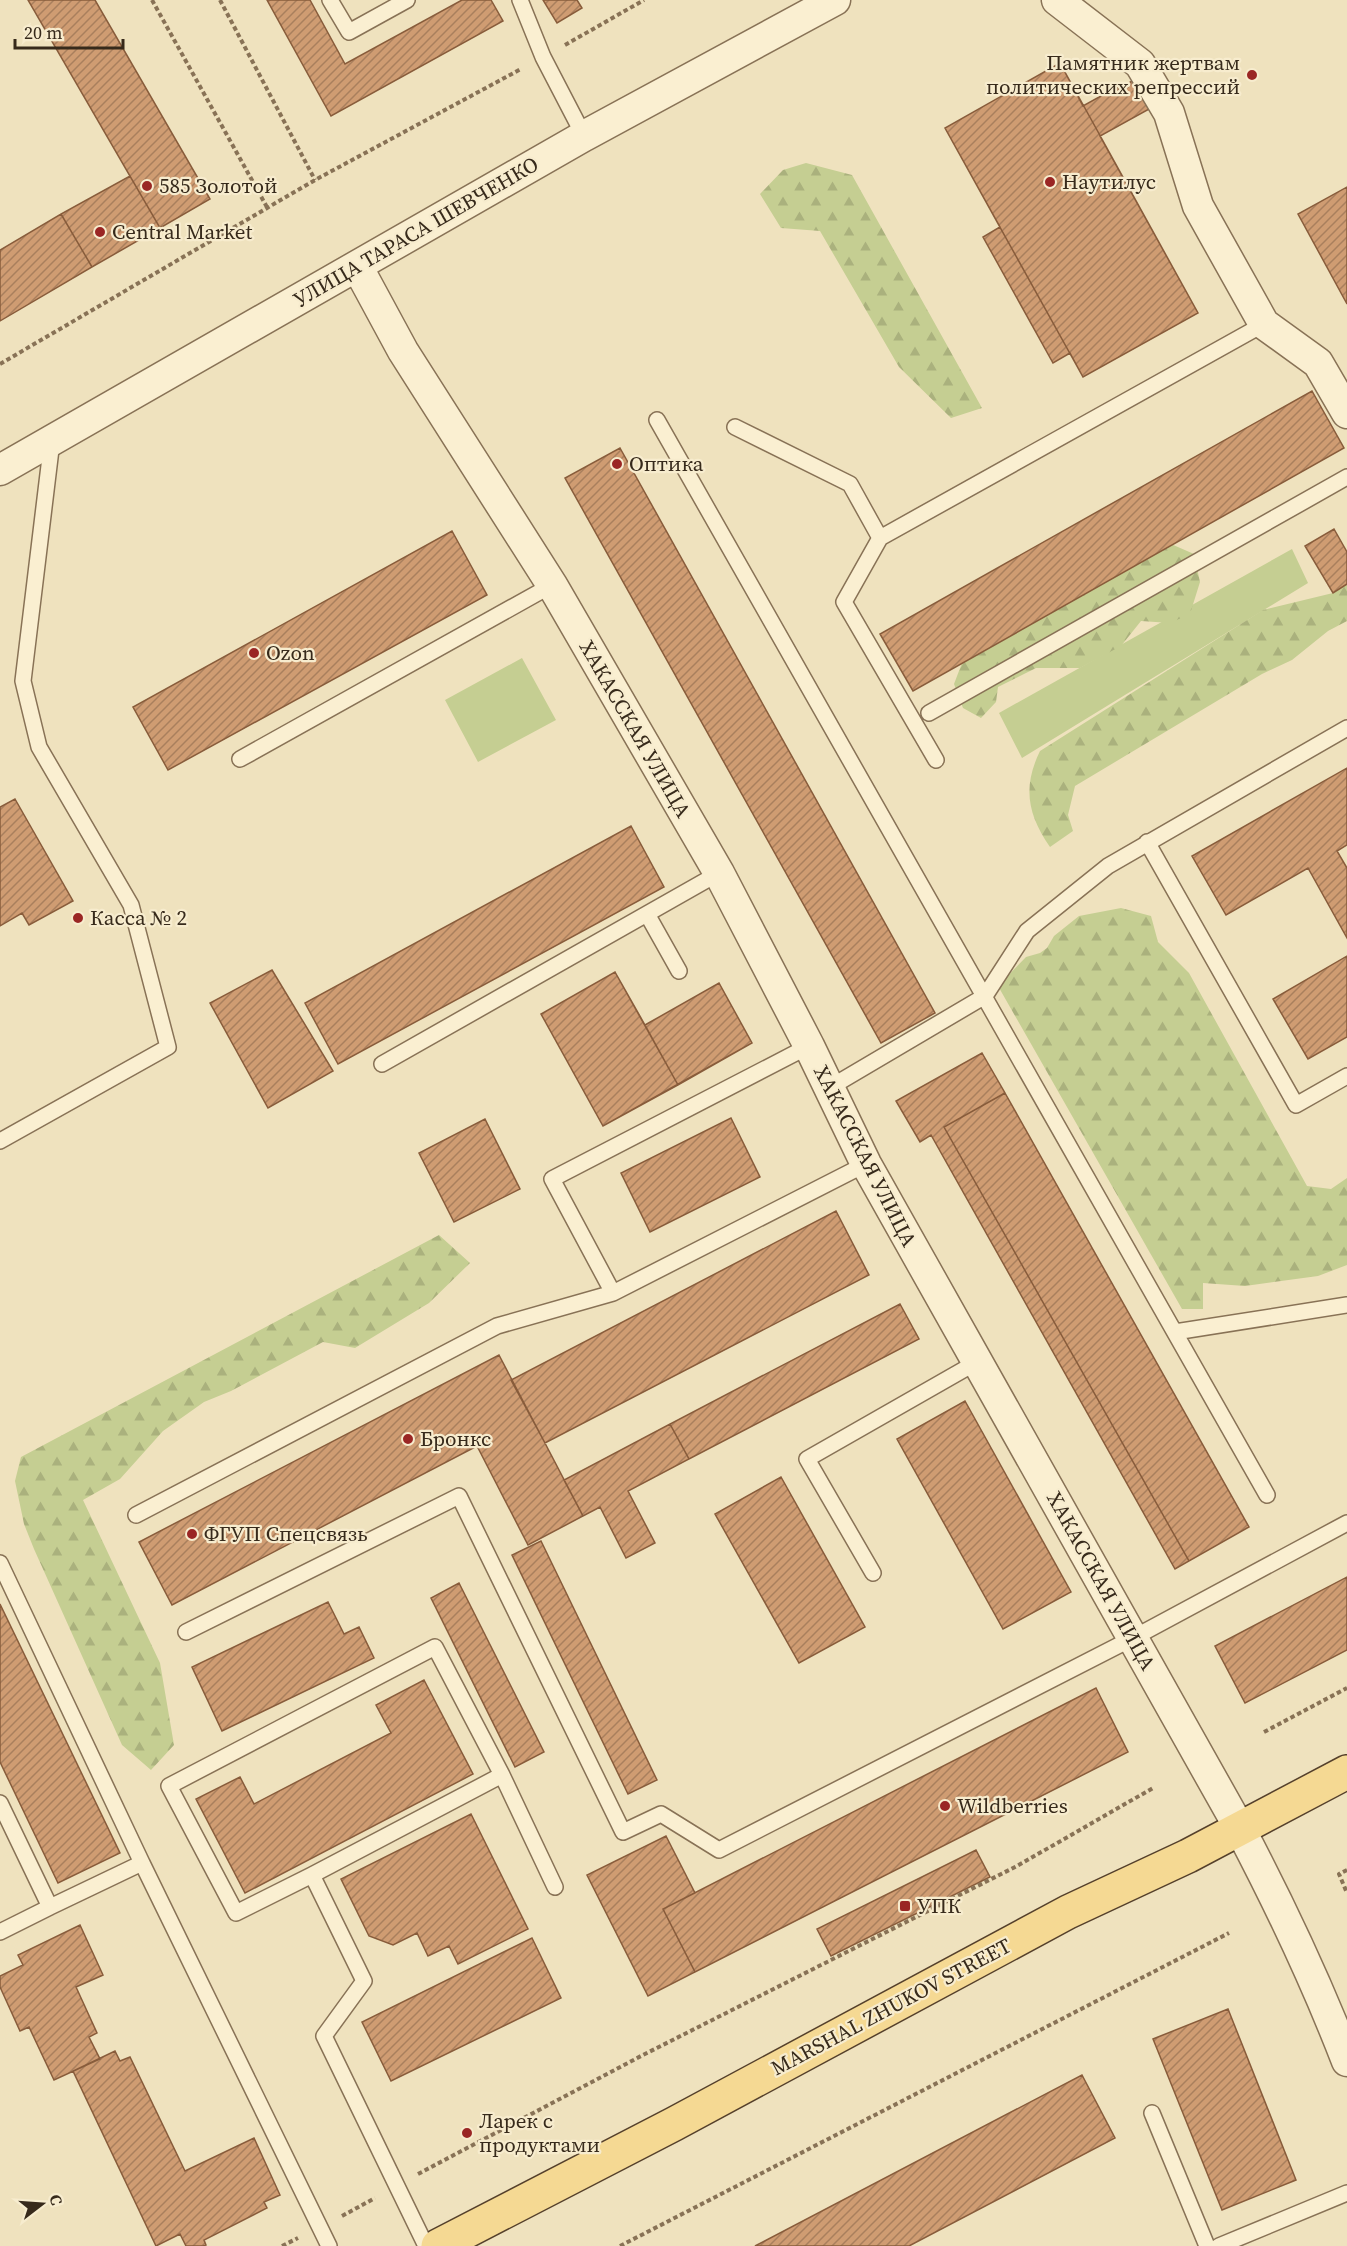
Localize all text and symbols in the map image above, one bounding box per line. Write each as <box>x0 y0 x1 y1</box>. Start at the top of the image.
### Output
scale bar <box>15 12 123 50</box>
text: 20 m <box>24 20 62 45</box>
place label: Памятник жертвам политических репрессий <box>986 48 1240 101</box>
marker: Памятник жертвам политических репрессий <box>1245 68 1259 82</box>
street label: УЛИЦА ТАРАСА ШЕВЧЕНКО <box>288 149 544 314</box>
place label: Наутилус <box>1062 167 1156 196</box>
place label: 585 Золотой <box>159 171 278 200</box>
marker: Наутилус <box>1043 175 1057 189</box>
marker: 585 Золотой <box>140 179 154 193</box>
place label: Central Market <box>112 217 252 246</box>
marker: Central Market <box>93 225 107 239</box>
place label: Оптика <box>629 449 704 478</box>
marker: Оптика <box>610 457 624 471</box>
street label: ХАКАССКАЯ УЛИЦА <box>573 635 698 823</box>
place label: Ozon <box>266 638 315 667</box>
marker: Ozon <box>247 646 261 660</box>
place label: Касса № 2 <box>90 903 187 932</box>
marker: Касса № 2 <box>71 911 85 925</box>
street label: ХАКАССКАЯ УЛИЦА <box>807 1060 924 1252</box>
place label: Бронкс <box>420 1424 491 1453</box>
marker: Бронкс <box>401 1432 415 1446</box>
street label: ХАКАССКАЯ УЛИЦА <box>1040 1486 1163 1675</box>
place label: ФГУП Спецсвязь <box>204 1519 368 1548</box>
marker: ФГУП Спецсвязь <box>185 1527 199 1541</box>
place label: Wildberries <box>957 1791 1068 1820</box>
marker: Wildberries <box>938 1799 952 1813</box>
place label: УПК <box>917 1891 961 1920</box>
marker: УПК <box>898 1899 912 1913</box>
street label: MARSHAL ZHUKOV STREET <box>766 1931 1016 2082</box>
place label: Ларек с продуктами <box>479 2106 600 2159</box>
marker: Ларек с продуктами <box>460 2126 474 2140</box>
north arrow <box>12 2174 72 2234</box>
text: С <box>44 2192 68 2208</box>

